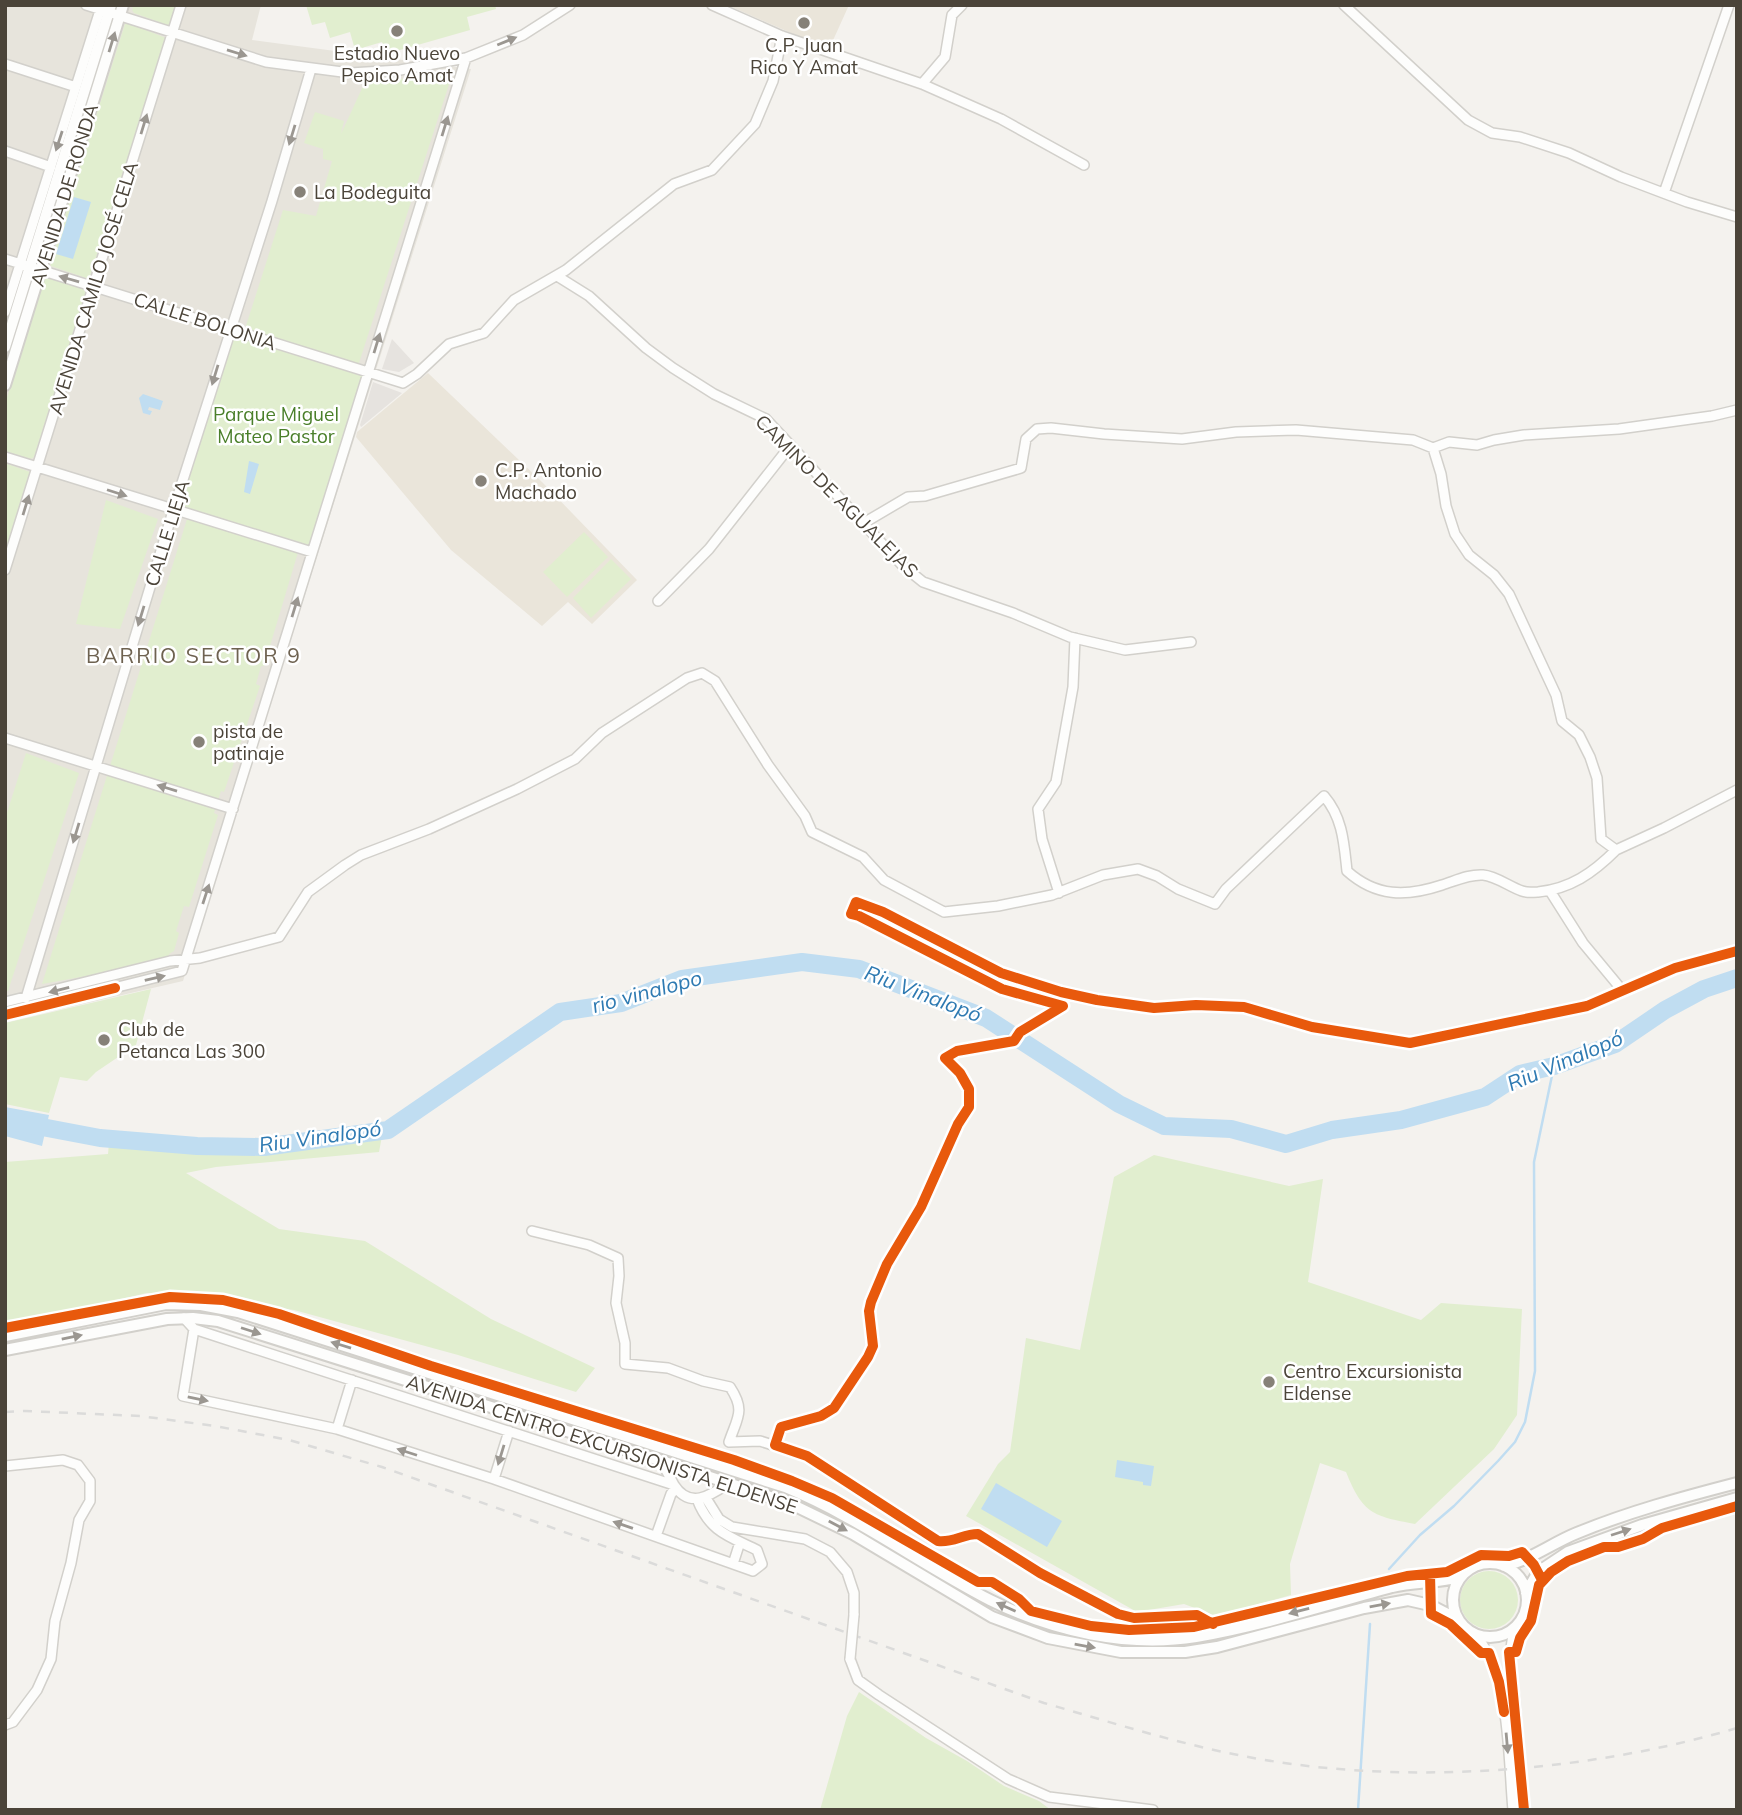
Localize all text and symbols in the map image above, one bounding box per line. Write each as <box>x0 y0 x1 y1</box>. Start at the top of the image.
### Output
marker: C.P. Juan Rico Y Amat <box>796 15 812 31</box>
marker: Estadio Nuevo Pepico Amat <box>389 23 405 39</box>
one-way arrow <box>107 31 118 52</box>
place label: C.P. Juan Rico Y Amat <box>750 33 858 79</box>
one-way arrow <box>497 36 518 47</box>
place label: Estadio Nuevo Pepico Amat <box>334 41 460 87</box>
one-way arrow <box>227 48 248 58</box>
street label: AVENIDA DE RONDA <box>25 101 103 289</box>
one-way arrow <box>139 113 149 134</box>
one-way arrow <box>441 115 451 136</box>
one-way arrow <box>286 124 296 145</box>
one-way arrow <box>53 130 64 151</box>
street label: AVENIDA CAMILO JOSÉ CELA <box>43 158 143 418</box>
place label: La Bodeguita <box>314 180 431 204</box>
marker: La Bodeguita <box>292 184 308 200</box>
one-way arrow <box>58 273 79 283</box>
street label: CALLE BOLONIA <box>131 287 279 355</box>
one-way arrow <box>373 332 383 353</box>
one-way arrow <box>210 364 220 385</box>
park label: Parque Miguel Mateo Pastor <box>213 402 339 448</box>
street label: CAMINO DE AGUALEJAS <box>750 409 924 583</box>
place label: C.P. Antonio Machado <box>495 458 602 504</box>
marker: C.P. Antonio Machado <box>473 473 489 489</box>
street label: CALLE LIEJA <box>139 477 195 589</box>
one-way arrow <box>107 488 128 499</box>
one-way arrow <box>21 494 31 515</box>
one-way arrow <box>291 596 301 617</box>
one-way arrow <box>136 605 146 626</box>
district label: BARRIO SECTOR 9 <box>86 642 302 668</box>
place label: pista de patinaje <box>213 719 284 765</box>
marker: pista de patinaje <box>191 734 207 750</box>
one-way arrow <box>157 783 178 793</box>
one-way arrow <box>70 823 80 844</box>
one-way arrow <box>201 883 211 904</box>
water label: Riu Vinalopó <box>861 959 986 1027</box>
water label: rio vinalopo <box>589 964 705 1018</box>
one-way arrow <box>144 972 166 983</box>
one-way arrow <box>48 985 70 996</box>
place label: Club de Petanca Las 300 <box>118 1017 265 1063</box>
water label: Riu Vinalopó <box>1503 1024 1626 1096</box>
marker: Club de Petanca Las 300 <box>96 1032 112 1048</box>
water label: Riu Vinalopó <box>257 1115 383 1157</box>
one-way arrow <box>241 1327 262 1337</box>
one-way arrow <box>61 1331 83 1342</box>
one-way arrow <box>331 1340 352 1350</box>
place label: Centro Excursionista Eldense <box>1283 1359 1462 1405</box>
street label: AVENIDA CENTRO EXCURSIONISTA ELDENSE <box>403 1369 801 1519</box>
marker: Centro Excursionista Eldense <box>1261 1374 1277 1390</box>
one-way arrow <box>187 1393 209 1404</box>
one-way arrow <box>495 1445 506 1466</box>
one-way arrow <box>396 1446 417 1456</box>
one-way arrow <box>612 1519 633 1530</box>
one-way arrow <box>829 1520 849 1532</box>
one-way arrow <box>1611 1526 1632 1537</box>
one-way arrow <box>1369 1599 1391 1610</box>
one-way arrow <box>996 1601 1016 1613</box>
one-way arrow <box>1288 1606 1310 1617</box>
one-way arrow <box>1074 1641 1096 1652</box>
one-way arrow <box>1501 1732 1512 1754</box>

